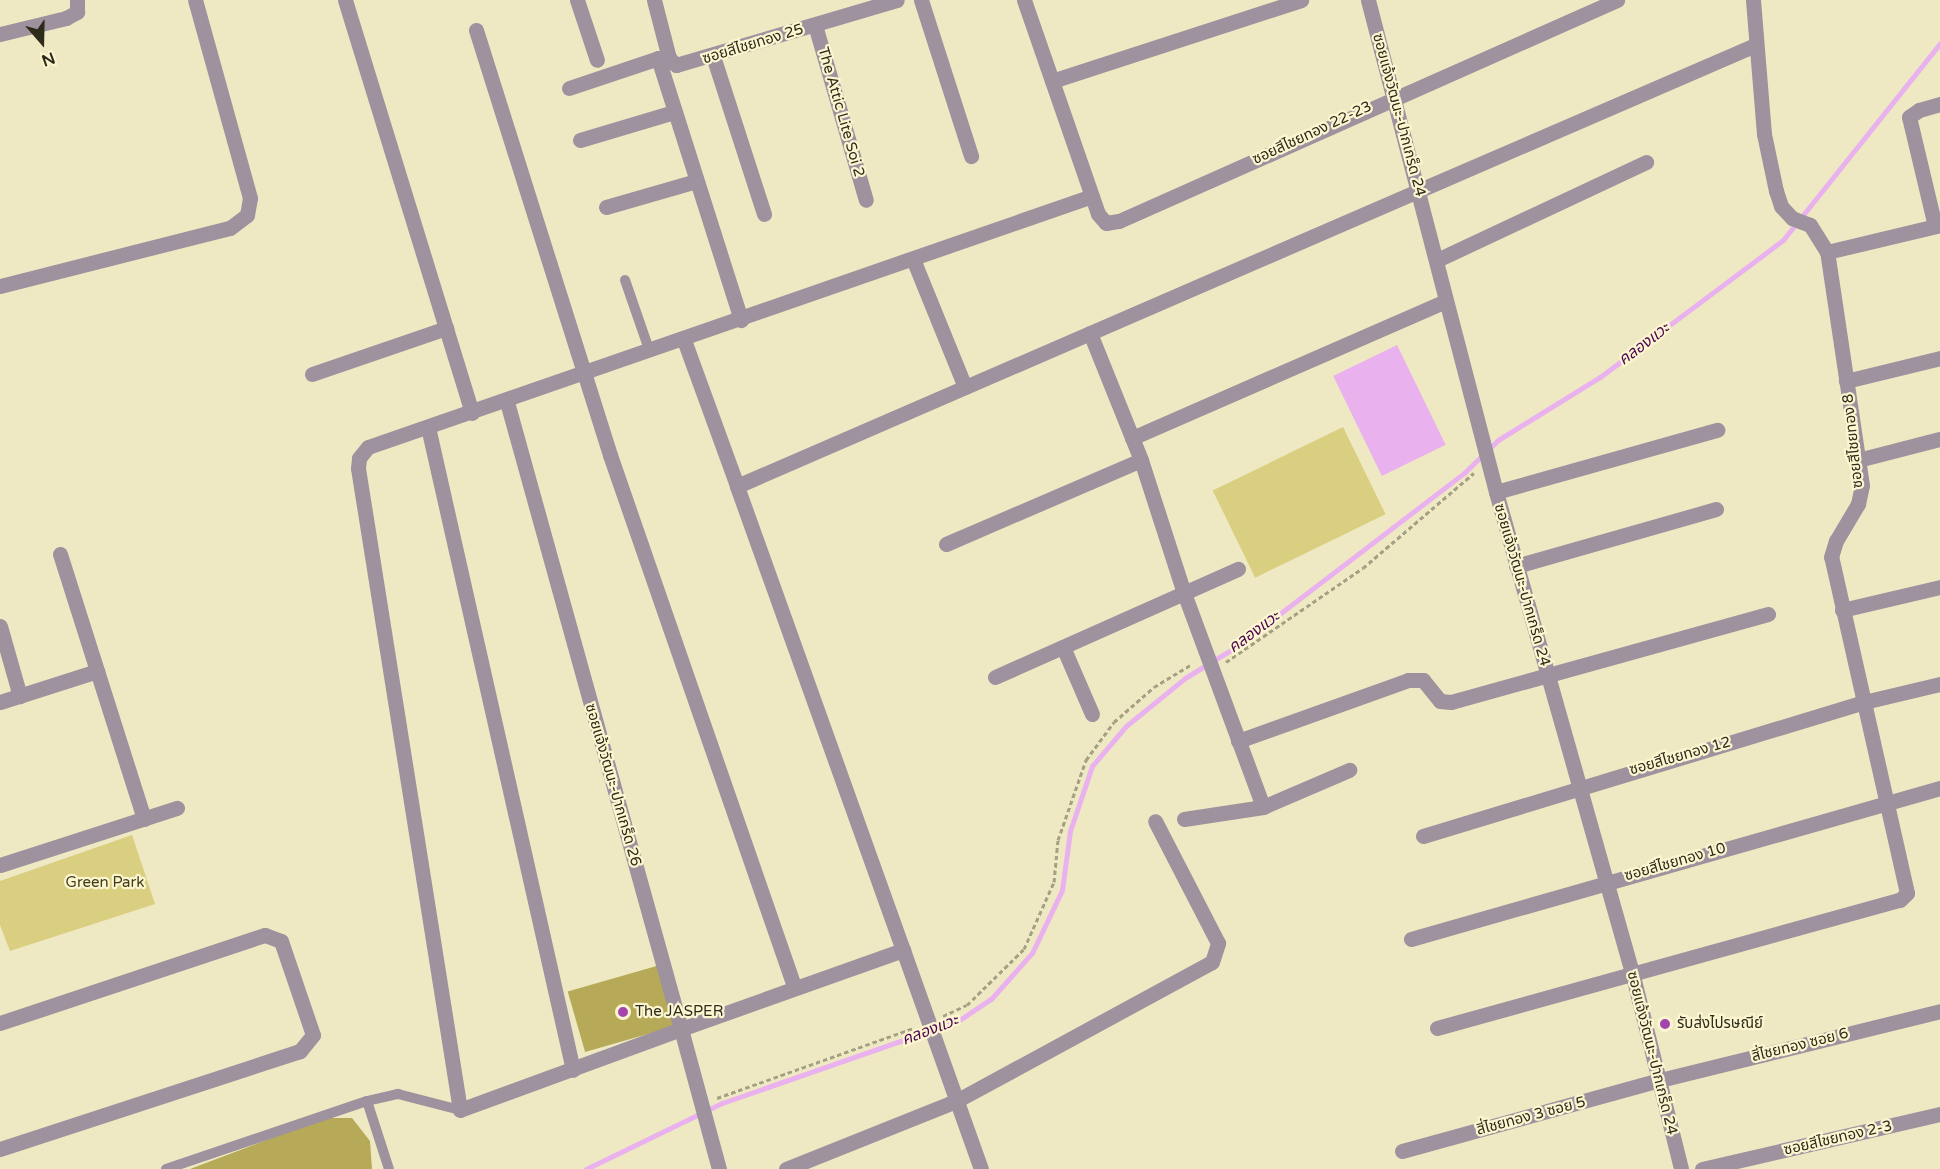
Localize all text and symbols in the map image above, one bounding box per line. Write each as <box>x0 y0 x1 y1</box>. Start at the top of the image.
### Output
north arrow <box>12 12 72 72</box>
street label: ซอยสีไชยทอง 25 <box>700 20 806 68</box>
street label: ซอยแจ้งวัฒนะ-ปากเกร็ด 24 <box>1369 31 1429 199</box>
street label: The Attic Lite Soi 2 <box>814 45 868 179</box>
text: N <box>39 47 58 71</box>
street label: ซอยสีไชยทอง 22-23 <box>1250 97 1374 169</box>
water label: คลองแวะ <box>1615 319 1673 369</box>
street label: ซอยสีไชยทอง 8 <box>1839 393 1867 489</box>
street label: ซอยแจ้งวัฒนะ-ปากเกร็ด 24 <box>1490 502 1554 668</box>
water label: คลองแวะ <box>1225 607 1283 657</box>
street label: ซอยแจ้งวัฒนะ-ปากเกร็ด 26 <box>581 702 645 868</box>
street label: ซอยสีไชยทอง 12 <box>1627 733 1733 779</box>
street label: ซอยสีไชยทอง 10 <box>1622 839 1728 885</box>
park label: Green Park <box>66 874 144 892</box>
street label: ซอยแจ้งวัฒนะ-ปากเกร็ด 24 <box>1623 969 1681 1137</box>
place label: The JASPER <box>635 1003 723 1021</box>
marker: The JASPER <box>616 1005 630 1019</box>
water label: คลองแวะ <box>899 1010 961 1050</box>
place label: รับส่งไปรษณีย์ <box>1677 1015 1763 1033</box>
marker: รับส่งไปรษณีย์ <box>1658 1017 1672 1031</box>
street label: สี่ไชยทอง ซอย 6 <box>1750 1024 1850 1066</box>
street label: สี่ไชยทอง 3 ซอย 5 <box>1474 1093 1588 1139</box>
street label: ซอยสีไชยทอง 2-3 <box>1782 1117 1894 1159</box>

